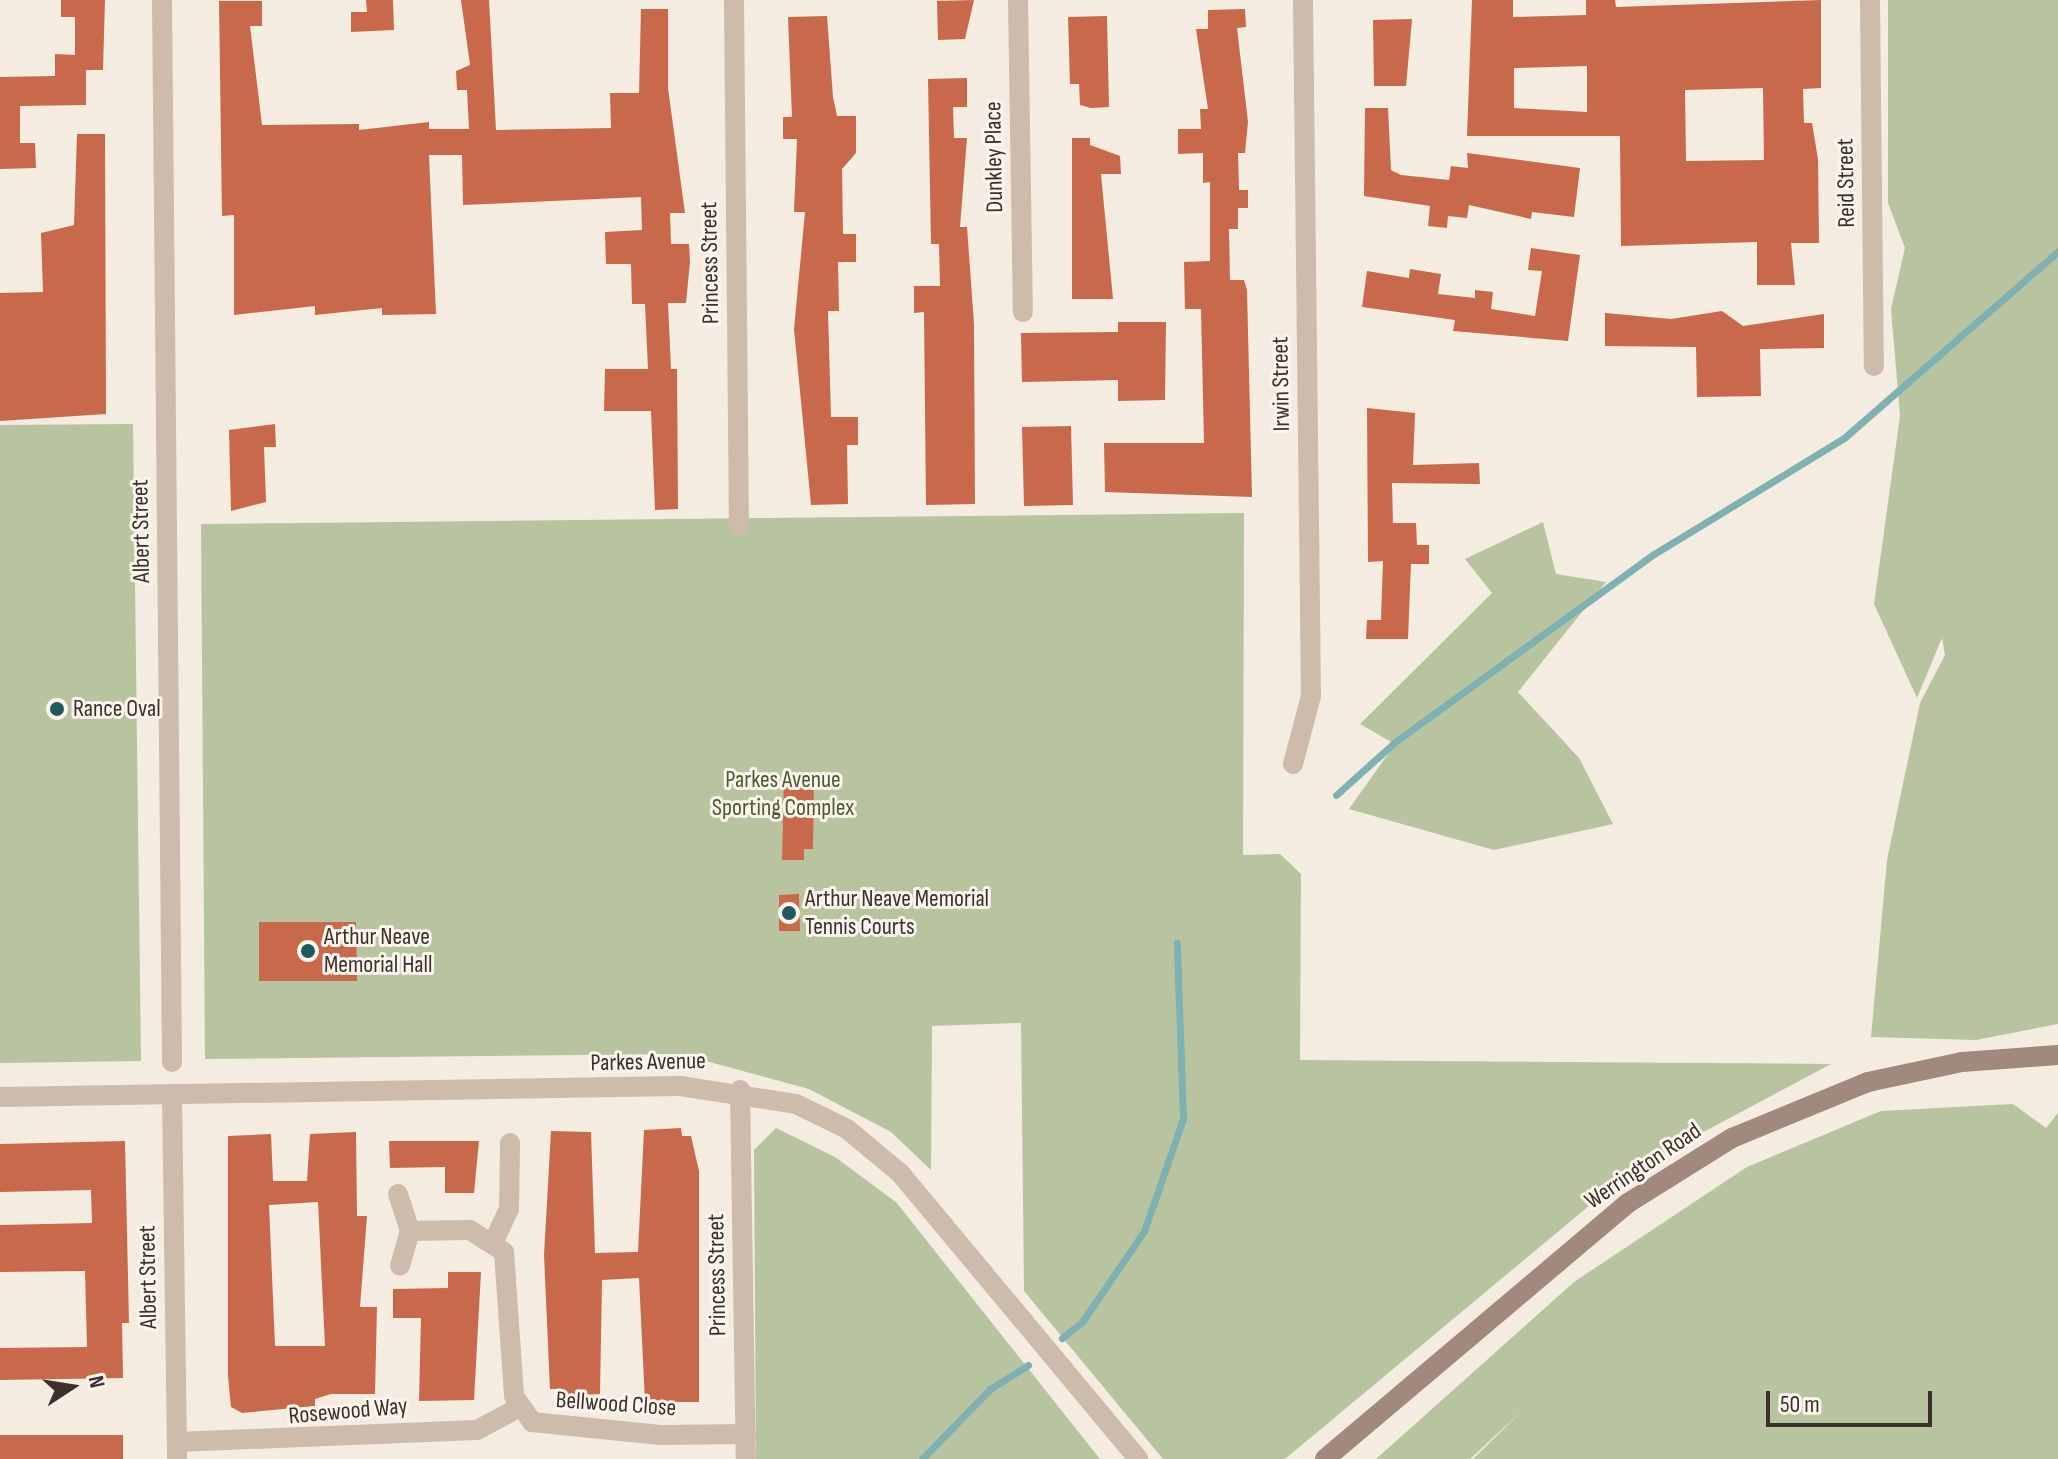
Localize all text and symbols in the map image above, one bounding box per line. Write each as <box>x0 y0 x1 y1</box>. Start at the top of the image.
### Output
street label: Dunkley Place <box>979 101 1009 213</box>
street label: Reid Street <box>1831 138 1861 228</box>
street label: Princess Street <box>695 202 725 324</box>
street label: Irwin Street <box>1266 336 1296 432</box>
street label: Albert Street <box>126 479 156 583</box>
place label: Rance Oval <box>73 695 161 723</box>
marker: Rance Oval <box>48 700 66 718</box>
park label: Parkes Avenue Sporting Complex <box>712 766 854 822</box>
place label: Arthur Neave Memorial Tennis Courts <box>805 885 989 941</box>
marker: Arthur Neave Memorial Tennis Courts <box>780 904 798 922</box>
place label: Arthur Neave Memorial Hall <box>324 923 433 979</box>
marker: Arthur Neave Memorial Hall <box>299 942 317 960</box>
street label: Parkes Avenue <box>590 1047 706 1077</box>
street label: Werrington Road <box>1579 1117 1707 1215</box>
street label: Princess Street <box>702 1214 732 1336</box>
street label: Albert Street <box>133 1225 163 1329</box>
north arrow <box>32 1347 112 1427</box>
text: N <box>82 1373 110 1390</box>
scale bar <box>1770 1375 1936 1425</box>
street label: Bellwood Close <box>555 1385 677 1423</box>
text: 50 m <box>1780 1390 1820 1419</box>
street label: Rosewood Way <box>287 1391 409 1431</box>

